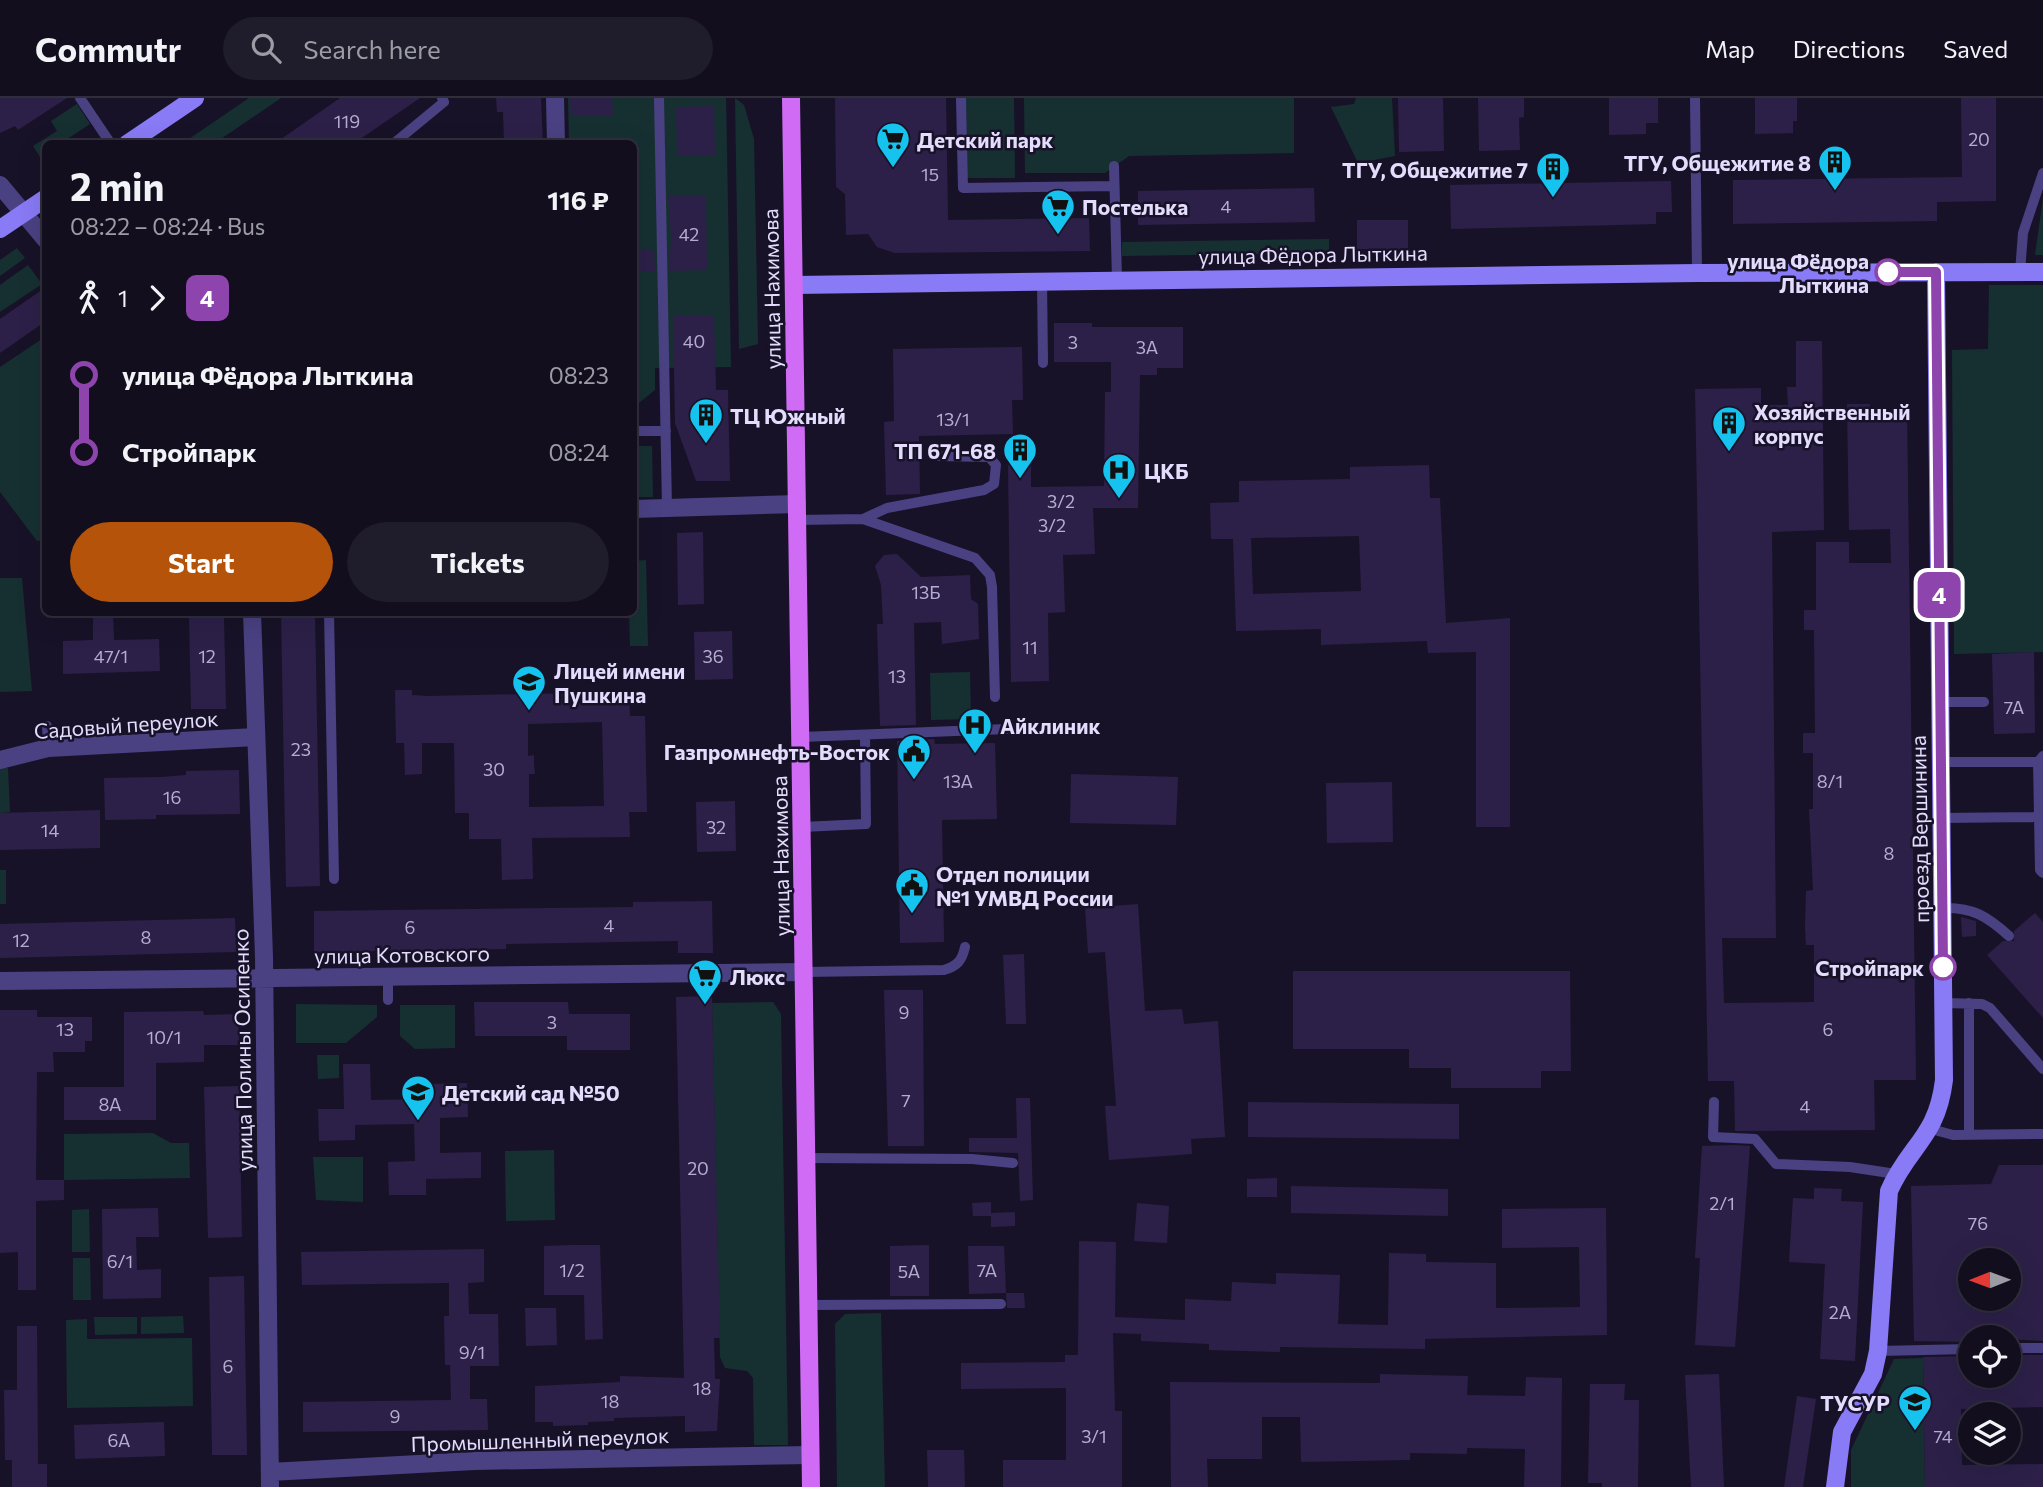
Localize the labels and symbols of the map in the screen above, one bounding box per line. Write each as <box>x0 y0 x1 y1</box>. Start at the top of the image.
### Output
house number: 119 <box>334 110 360 132</box>
supermarket icon: Детский парк <box>874 120 912 169</box>
place label: Детский парк <box>917 127 1053 152</box>
house number: 20 <box>1968 128 1990 150</box>
building icon: ТГУ, Общежитие 8 <box>1816 143 1854 192</box>
building icon: ТГУ, Общежитие 7 <box>1534 150 1572 199</box>
place label: ТГУ, Общежитие 8 <box>1624 150 1811 175</box>
place label: ТГУ, Общежитие 7 <box>1342 157 1528 182</box>
house number: 15 <box>921 163 939 185</box>
supermarket icon: Постелька <box>1039 187 1077 236</box>
place label: Постелька <box>1082 194 1188 219</box>
house number: 4 <box>1221 195 1232 217</box>
street label: улица Нахимова <box>757 208 785 370</box>
house number: 42 <box>679 223 699 245</box>
street label: улица Фёдора Лыткина <box>1198 239 1428 269</box>
place label: улица Фёдора Лыткина <box>1727 248 1869 297</box>
marker: улица Фёдора Лыткина <box>1875 259 1901 285</box>
house number: 40 <box>683 330 705 352</box>
house number: 3 <box>1068 331 1078 353</box>
house number: 3А <box>1136 336 1158 358</box>
building icon: ТЦ Южный <box>687 396 725 445</box>
place label: Хозяйственный корпус <box>1754 399 1910 448</box>
place label: ТЦ Южный <box>730 403 846 428</box>
building icon: Хозяйственный корпус <box>1710 404 1748 453</box>
house number: 13/1 <box>936 408 970 430</box>
building icon: ТП 671-68 <box>1001 431 1039 480</box>
place label: ТП 671-68 <box>894 438 996 463</box>
hospital icon: ЦКБ <box>1100 451 1138 500</box>
place label: ЦКБ <box>1144 458 1189 483</box>
house number: 3/2 <box>1047 490 1075 512</box>
house number: 3/2 <box>1038 514 1066 536</box>
line badge: 4 <box>1916 572 1962 618</box>
house number: 13Б <box>911 581 941 603</box>
house number: 11 <box>1022 636 1038 658</box>
house number: 47/1 <box>94 645 128 667</box>
house number: 12 <box>198 645 216 667</box>
house number: 36 <box>702 645 724 667</box>
place label: Лицей имени Пушкина <box>554 658 685 707</box>
school or university icon: Лицей имени Пушкина <box>510 663 548 712</box>
house number: 13 <box>888 665 906 687</box>
house number: 7А <box>2004 696 2024 718</box>
street label: Садовый переулок <box>33 705 219 743</box>
hospital icon: Айклиник <box>956 706 994 755</box>
place label: Айклиник <box>1000 713 1100 738</box>
public building icon: Газпромнефть-Восток <box>895 732 933 781</box>
street label: проезд Вершинина <box>1905 735 1933 923</box>
house number: 23 <box>291 738 311 760</box>
place label: Газпромнефть-Восток <box>664 739 890 764</box>
house number: 30 <box>483 758 505 780</box>
house number: 13А <box>943 770 973 792</box>
house number: 8/1 <box>1817 770 1843 792</box>
street label: улица Нахимова <box>766 775 794 937</box>
house number: 16 <box>163 786 181 808</box>
house number: 32 <box>706 816 726 838</box>
house number: 14 <box>41 819 59 841</box>
house number: 8 <box>1884 842 1895 864</box>
place label: Отдел полиции №1 УМВД России <box>936 861 1114 910</box>
public building icon: Отдел полиции №1 УМВД России <box>893 866 931 915</box>
house number: 4 <box>604 914 615 936</box>
house number: 6 <box>405 916 415 938</box>
house number: 8 <box>141 926 152 948</box>
street label: улица Полины Осипенко <box>227 928 257 1172</box>
house number: 12 <box>12 929 30 951</box>
street label: улица Котовского <box>314 940 490 968</box>
marker: Стройпарк <box>1930 954 1956 980</box>
place label: Стройпарк <box>1815 955 1924 980</box>
supermarket icon: Люкс <box>686 957 724 1006</box>
place label: Люкс <box>730 964 785 989</box>
house number: 9 <box>899 1001 909 1023</box>
house number: 3 <box>547 1011 557 1033</box>
house number: 13 <box>56 1018 74 1040</box>
house number: 6 <box>1823 1018 1833 1040</box>
house number: 10/1 <box>147 1026 181 1048</box>
school or university icon: Детский сад №50 <box>399 1073 437 1122</box>
place label: Детский сад №50 <box>442 1080 620 1105</box>
house number: 7 <box>901 1089 911 1111</box>
house number: 8А <box>99 1093 121 1115</box>
house number: 4 <box>1800 1095 1811 1117</box>
house number: 20 <box>687 1157 709 1179</box>
house number: 2/1 <box>1709 1192 1735 1214</box>
house number: 76 <box>1968 1212 1988 1234</box>
north arrow <box>1958 1248 2021 1311</box>
house number: 6/1 <box>107 1250 133 1272</box>
house number: 1/2 <box>559 1259 585 1281</box>
house number: 7А <box>977 1259 997 1281</box>
house number: 5А <box>898 1260 920 1282</box>
house number: 2А <box>1829 1301 1851 1323</box>
house number: 9/1 <box>459 1341 485 1363</box>
house number: 6 <box>223 1355 233 1377</box>
house number: 18 <box>693 1377 711 1399</box>
school or university icon: ТУСУР <box>1896 1383 1934 1432</box>
house number: 18 <box>601 1390 619 1412</box>
place label: ТУСУР <box>1820 1390 1890 1415</box>
house number: 9 <box>390 1405 400 1427</box>
street label: Промышленный переулок <box>410 1422 670 1456</box>
house number: 3/1 <box>1081 1425 1107 1447</box>
house number: 74 <box>1933 1425 1953 1447</box>
house number: 6А <box>108 1429 130 1451</box>

